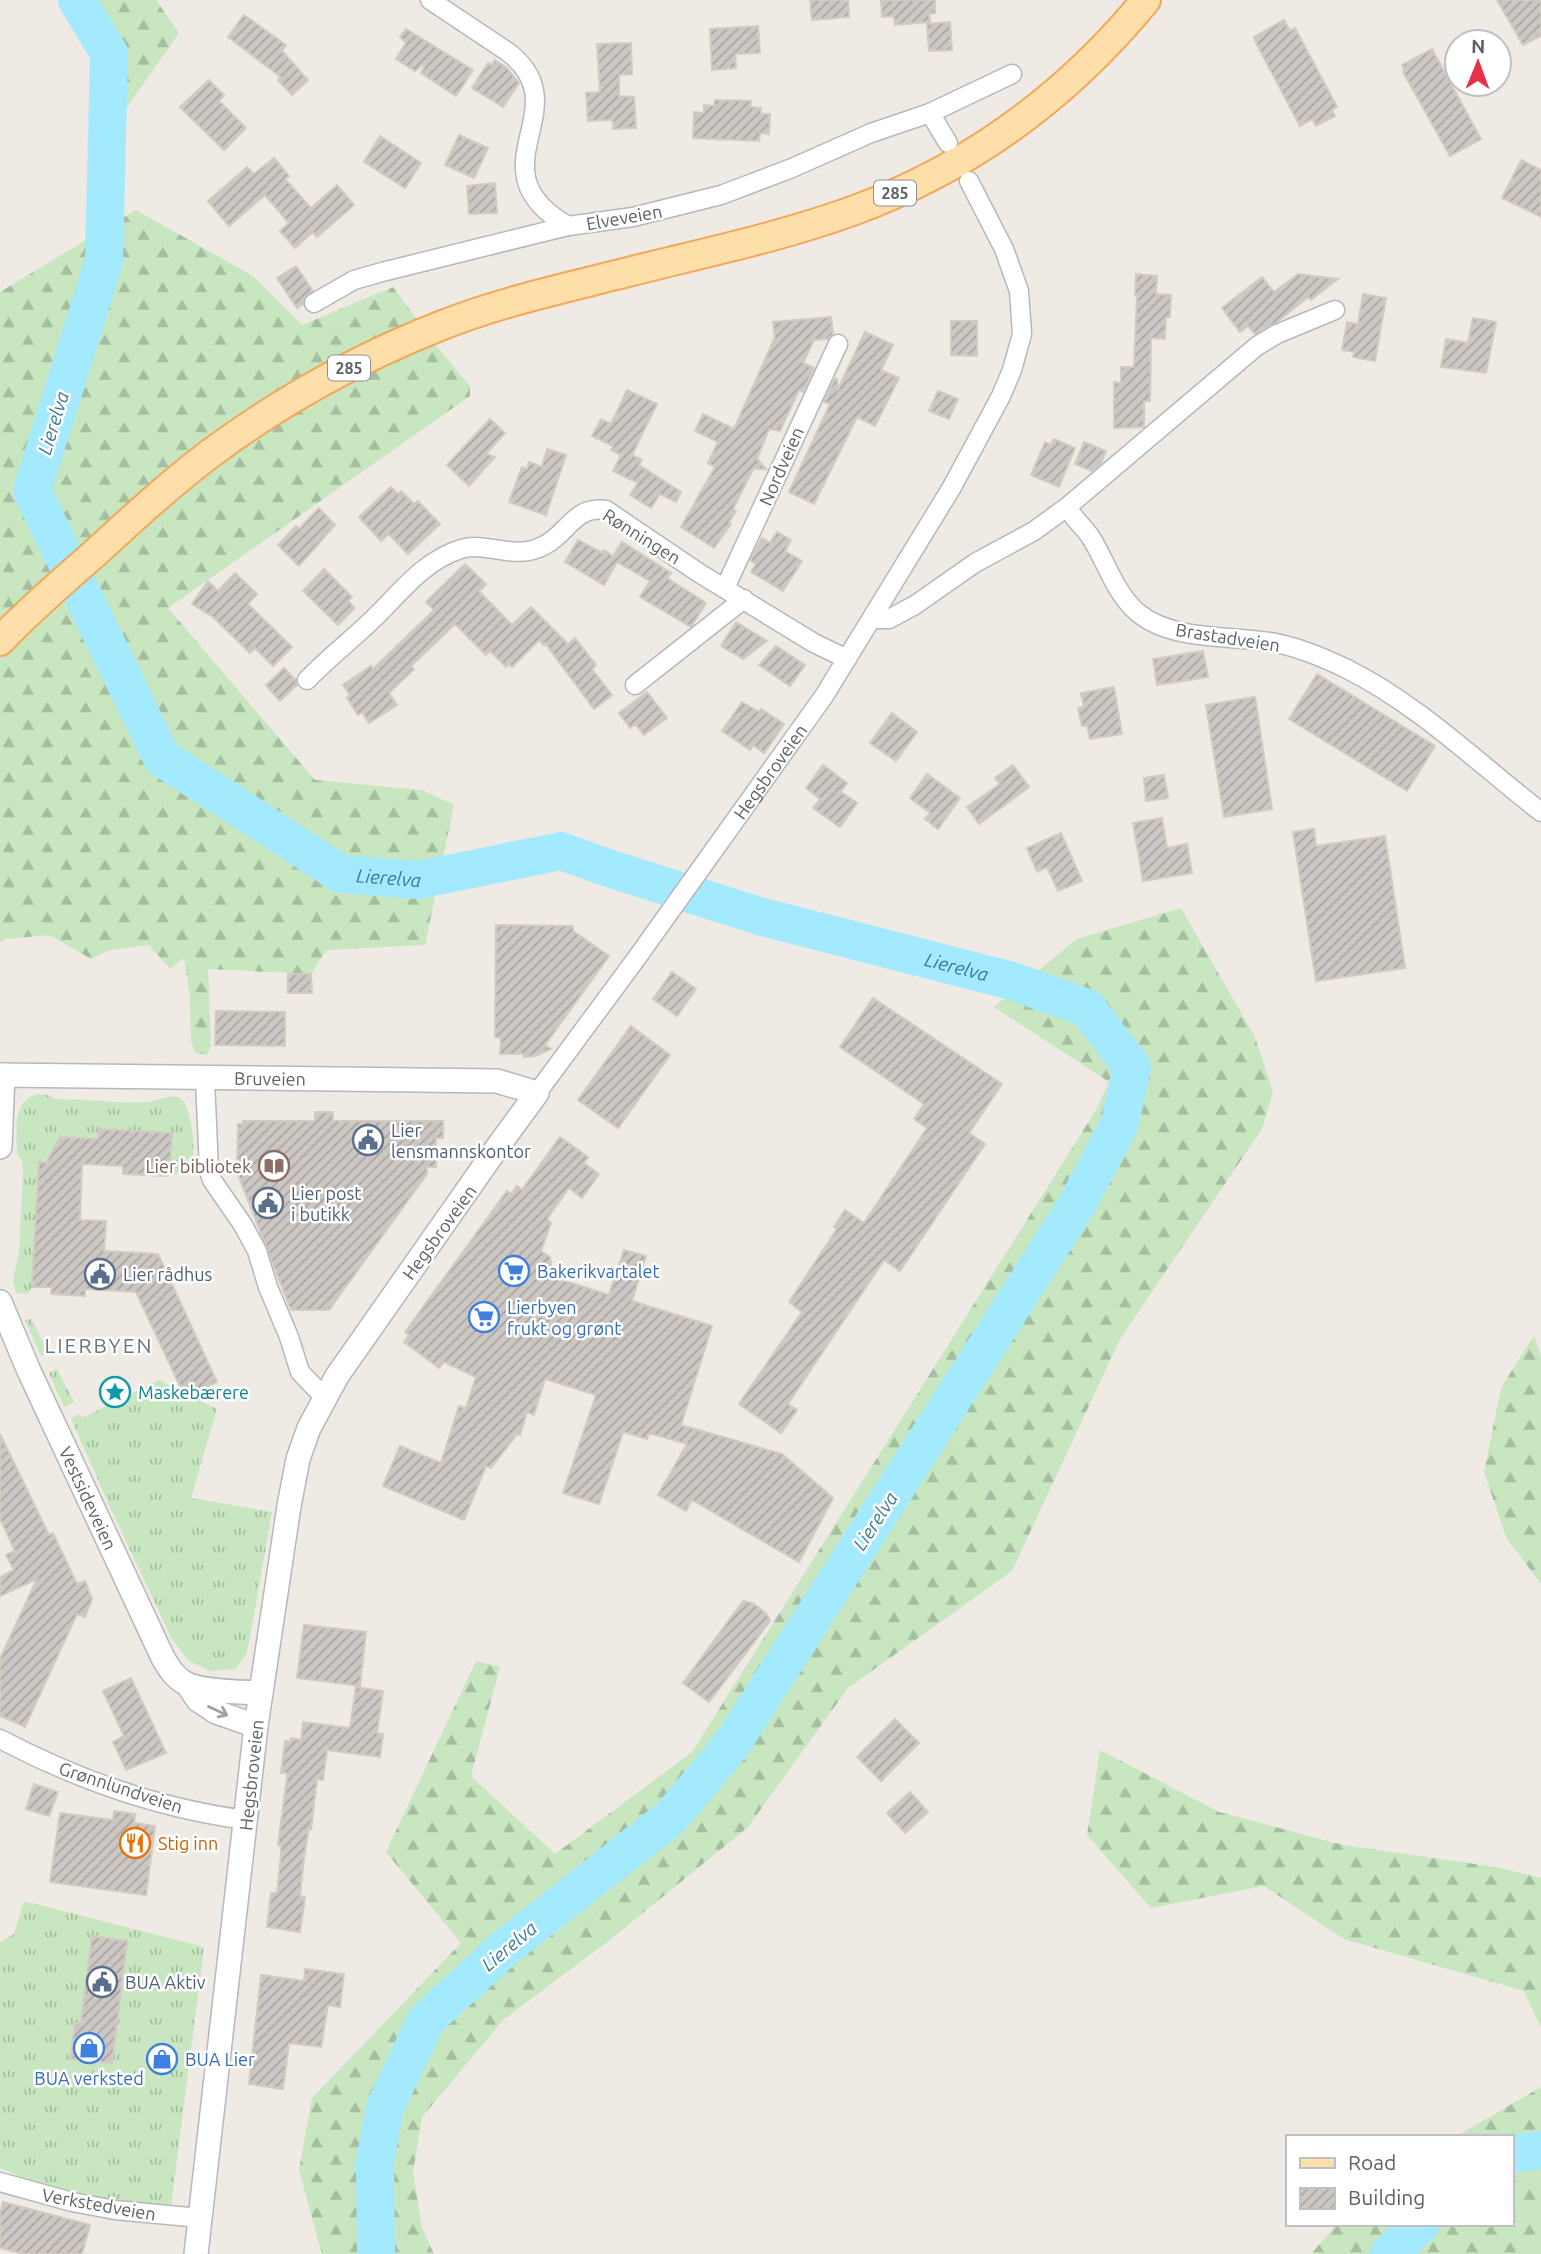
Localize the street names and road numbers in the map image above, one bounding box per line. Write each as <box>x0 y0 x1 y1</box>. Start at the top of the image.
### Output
road number: 285 <box>874 181 916 206</box>
street label: Elveveien <box>584 200 664 234</box>
road number: 285 <box>328 356 370 380</box>
street label: Nordveien <box>755 424 807 508</box>
street label: Rønningen <box>600 504 684 568</box>
street label: Brastadveien <box>1174 619 1282 655</box>
street label: Hegsbroveien <box>729 720 811 823</box>
street label: Bruveien <box>234 1068 306 1089</box>
street label: Hegsbroveien <box>398 1181 480 1283</box>
street label: Vestsideveien <box>56 1443 121 1553</box>
street label: Hegsbroveien <box>235 1718 267 1832</box>
street label: Grønnlundveien <box>57 1758 185 1816</box>
street label: Verkstedveien <box>41 2184 157 2224</box>

